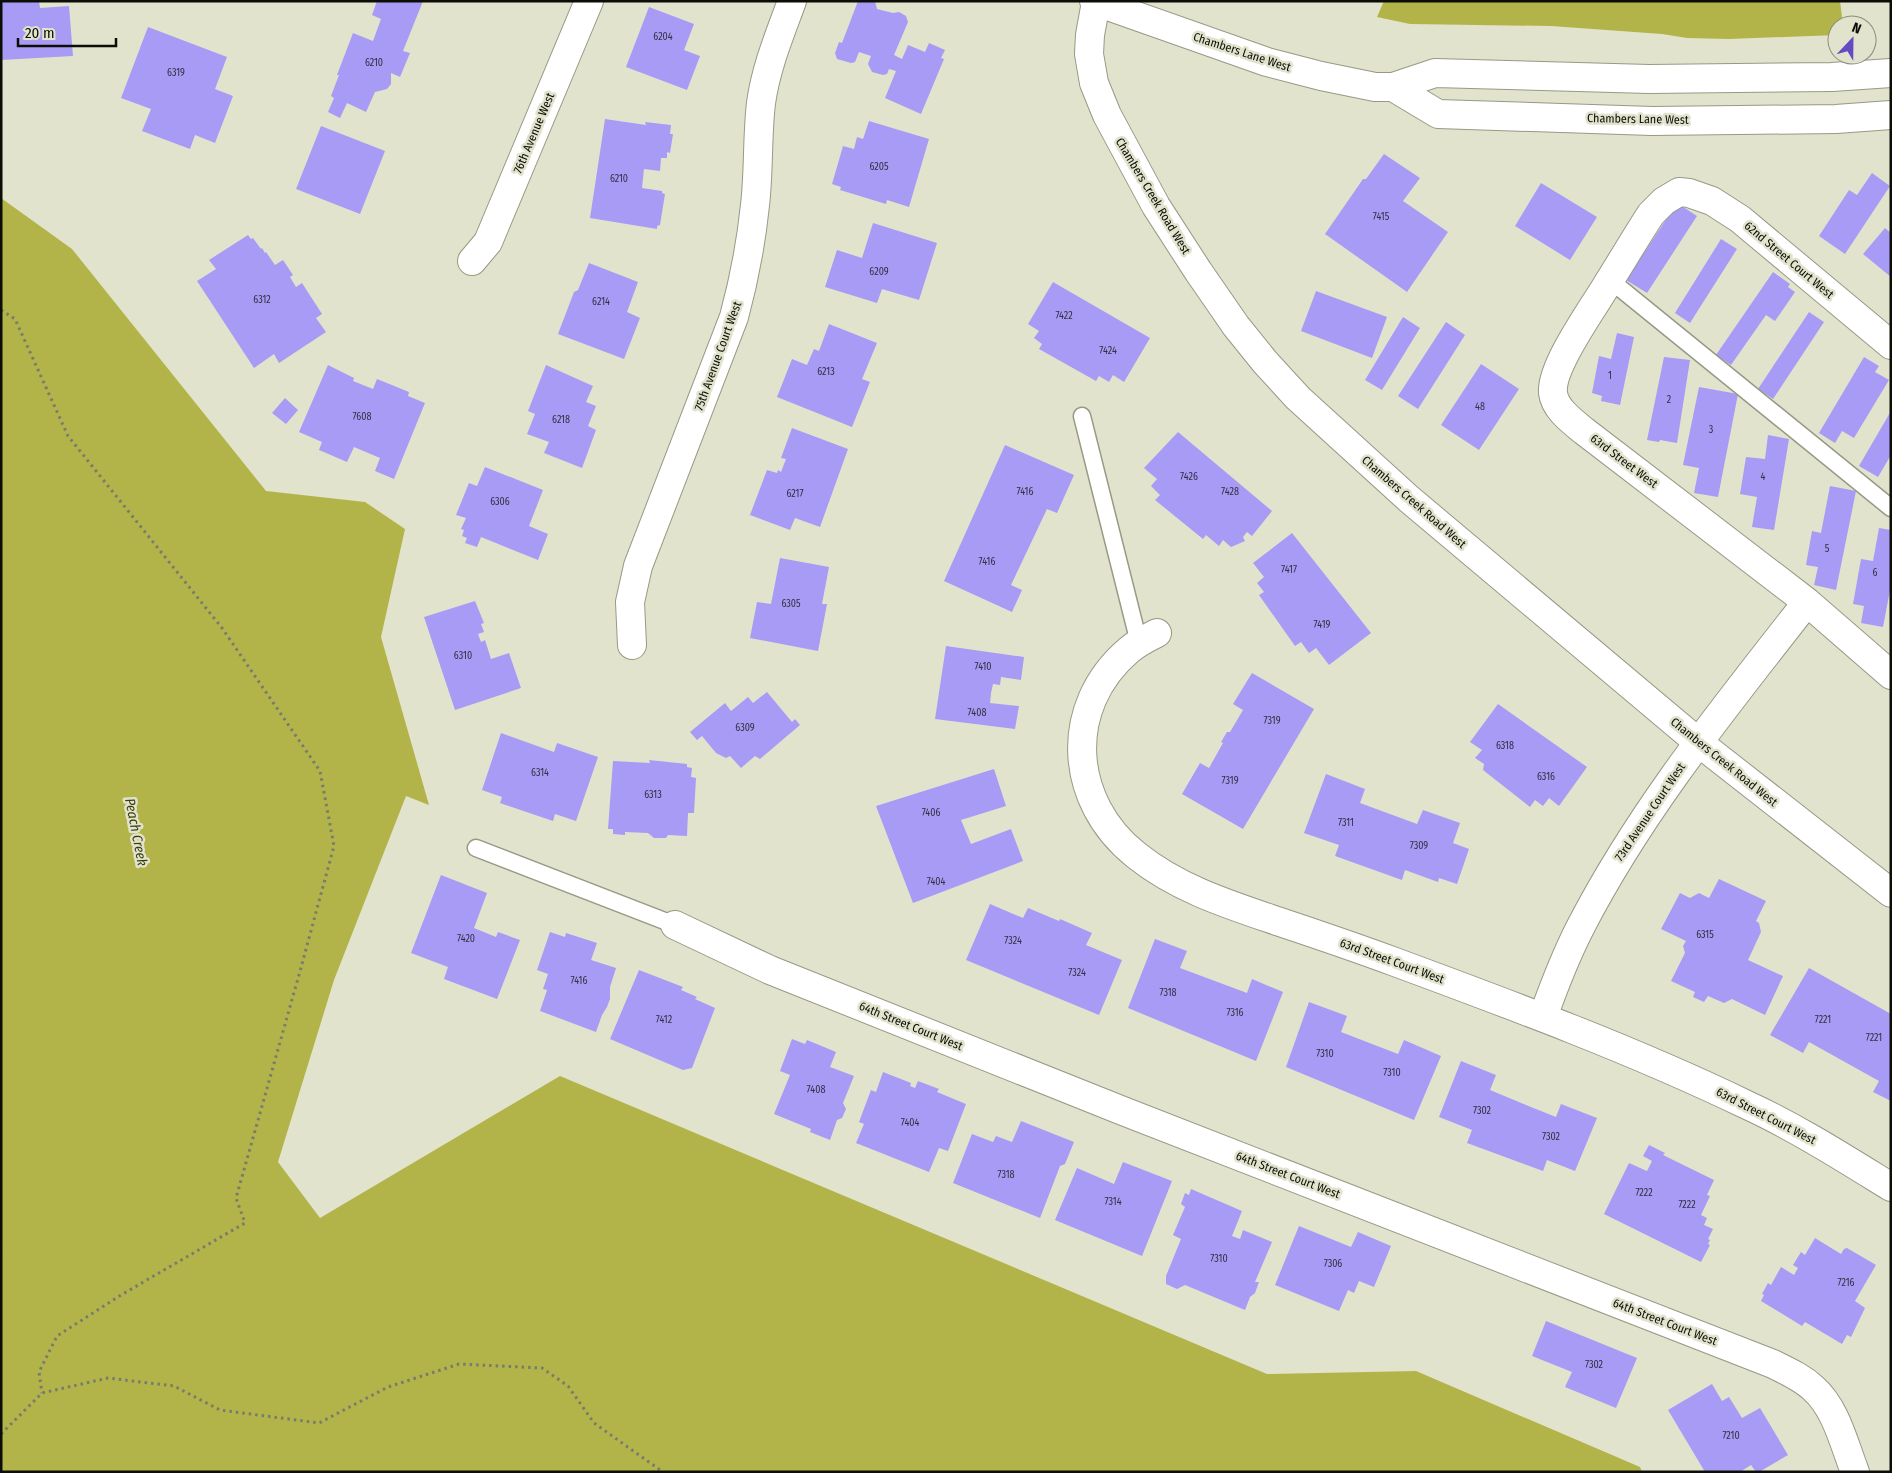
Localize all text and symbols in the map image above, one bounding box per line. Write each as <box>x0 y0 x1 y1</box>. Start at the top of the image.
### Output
scale bar <box>18 15 115 47</box>
north arrow <box>1827 15 1877 65</box>
text: N <box>1850 19 1864 38</box>
text: 20 m <box>25 24 55 42</box>
street label: Chambers Lane West <box>1191 30 1293 74</box>
house number: 6204 <box>653 31 673 43</box>
house number: 6210 <box>365 57 383 69</box>
house number: 6319 <box>167 67 185 79</box>
street label: 76th Avenue West <box>511 90 557 175</box>
street label: Chambers Lane West <box>1587 111 1689 127</box>
street label: Chambers Creek Road West <box>1113 135 1193 257</box>
house number: 6205 <box>869 161 889 173</box>
house number: 6210 <box>610 173 628 185</box>
house number: 7415 <box>1373 211 1390 223</box>
street label: 62nd Street Court West <box>1742 219 1837 301</box>
house number: 6209 <box>869 266 889 278</box>
house number: 6312 <box>253 294 271 306</box>
house number: 6214 <box>592 296 610 308</box>
street label: 75th Avenue Court West <box>692 299 744 413</box>
house number: 7422 <box>1055 310 1073 322</box>
house number: 7424 <box>1099 345 1117 357</box>
house number: 6213 <box>817 366 835 378</box>
house number: 1 <box>1608 370 1612 382</box>
house number: 2 <box>1667 394 1672 406</box>
house number: 48 <box>1475 401 1485 413</box>
house number: 7608 <box>353 411 372 423</box>
house number: 6218 <box>552 414 570 426</box>
house number: 3 <box>1709 424 1714 436</box>
street label: 63rd Street West <box>1588 431 1660 491</box>
street label: Chambers Creek Road West <box>1359 453 1469 551</box>
house number: 7426 <box>1180 471 1198 483</box>
house number: 4 <box>1761 471 1766 483</box>
house number: 7416 <box>1017 486 1033 498</box>
house number: 7428 <box>1221 486 1239 498</box>
house number: 6217 <box>786 488 804 500</box>
house number: 6306 <box>490 496 510 508</box>
house number: 5 <box>1825 543 1830 555</box>
house number: 7416 <box>979 556 995 568</box>
house number: 7417 <box>1281 564 1297 576</box>
house number: 6 <box>1873 567 1878 579</box>
house number: 6305 <box>781 598 801 610</box>
house number: 7419 <box>1314 619 1331 631</box>
house number: 6310 <box>454 650 472 662</box>
house number: 7410 <box>974 661 992 673</box>
house number: 7408 <box>968 707 986 719</box>
house number: 7319 <box>1263 715 1281 727</box>
street label: Chambers Creek Road West <box>1668 715 1780 809</box>
house number: 6309 <box>735 722 755 734</box>
house number: 6318 <box>1496 740 1514 752</box>
street label: 73rd Avenue Court West <box>1612 760 1688 864</box>
house number: 6314 <box>531 767 549 779</box>
house number: 6316 <box>1537 771 1555 783</box>
house number: 7319 <box>1221 775 1239 787</box>
house number: 6313 <box>644 789 662 801</box>
water label: Peach Creek <box>121 797 151 867</box>
house number: 7406 <box>922 807 940 819</box>
house number: 7311 <box>1338 817 1354 829</box>
house number: 7309 <box>1410 840 1428 852</box>
house number: 7404 <box>927 876 945 888</box>
house number: 6315 <box>1696 929 1714 941</box>
house number: 7420 <box>457 933 475 945</box>
house number: 7324 <box>1004 935 1022 947</box>
street label: 63rd Street Court West <box>1338 936 1446 986</box>
house number: 7324 <box>1068 967 1086 979</box>
house number: 7416 <box>571 975 587 987</box>
house number: 7318 <box>1159 987 1177 999</box>
street label: 64th Street Court West <box>857 999 965 1053</box>
house number: 7316 <box>1226 1007 1244 1019</box>
house number: 7412 <box>656 1014 673 1026</box>
house number: 7221 <box>1815 1014 1831 1026</box>
house number: 7221 <box>1866 1032 1882 1044</box>
house number: 7310 <box>1316 1048 1334 1060</box>
house number: 7310 <box>1383 1067 1401 1079</box>
house number: 7408 <box>807 1084 825 1096</box>
street label: 63rd Street Court West <box>1714 1085 1818 1147</box>
house number: 7302 <box>1473 1105 1492 1117</box>
house number: 7404 <box>901 1117 919 1129</box>
house number: 7302 <box>1542 1131 1561 1143</box>
street label: 64th Street Court West <box>1234 1149 1342 1201</box>
house number: 7318 <box>997 1169 1015 1181</box>
house number: 7222 <box>1635 1187 1653 1199</box>
house number: 7314 <box>1105 1196 1122 1208</box>
house number: 7222 <box>1678 1199 1696 1211</box>
house number: 7310 <box>1210 1253 1228 1265</box>
house number: 7306 <box>1324 1258 1342 1270</box>
house number: 7216 <box>1838 1277 1855 1289</box>
street label: 64th Street Court West <box>1611 1296 1719 1348</box>
house number: 7302 <box>1585 1359 1604 1371</box>
house number: 7210 <box>1722 1430 1740 1442</box>

